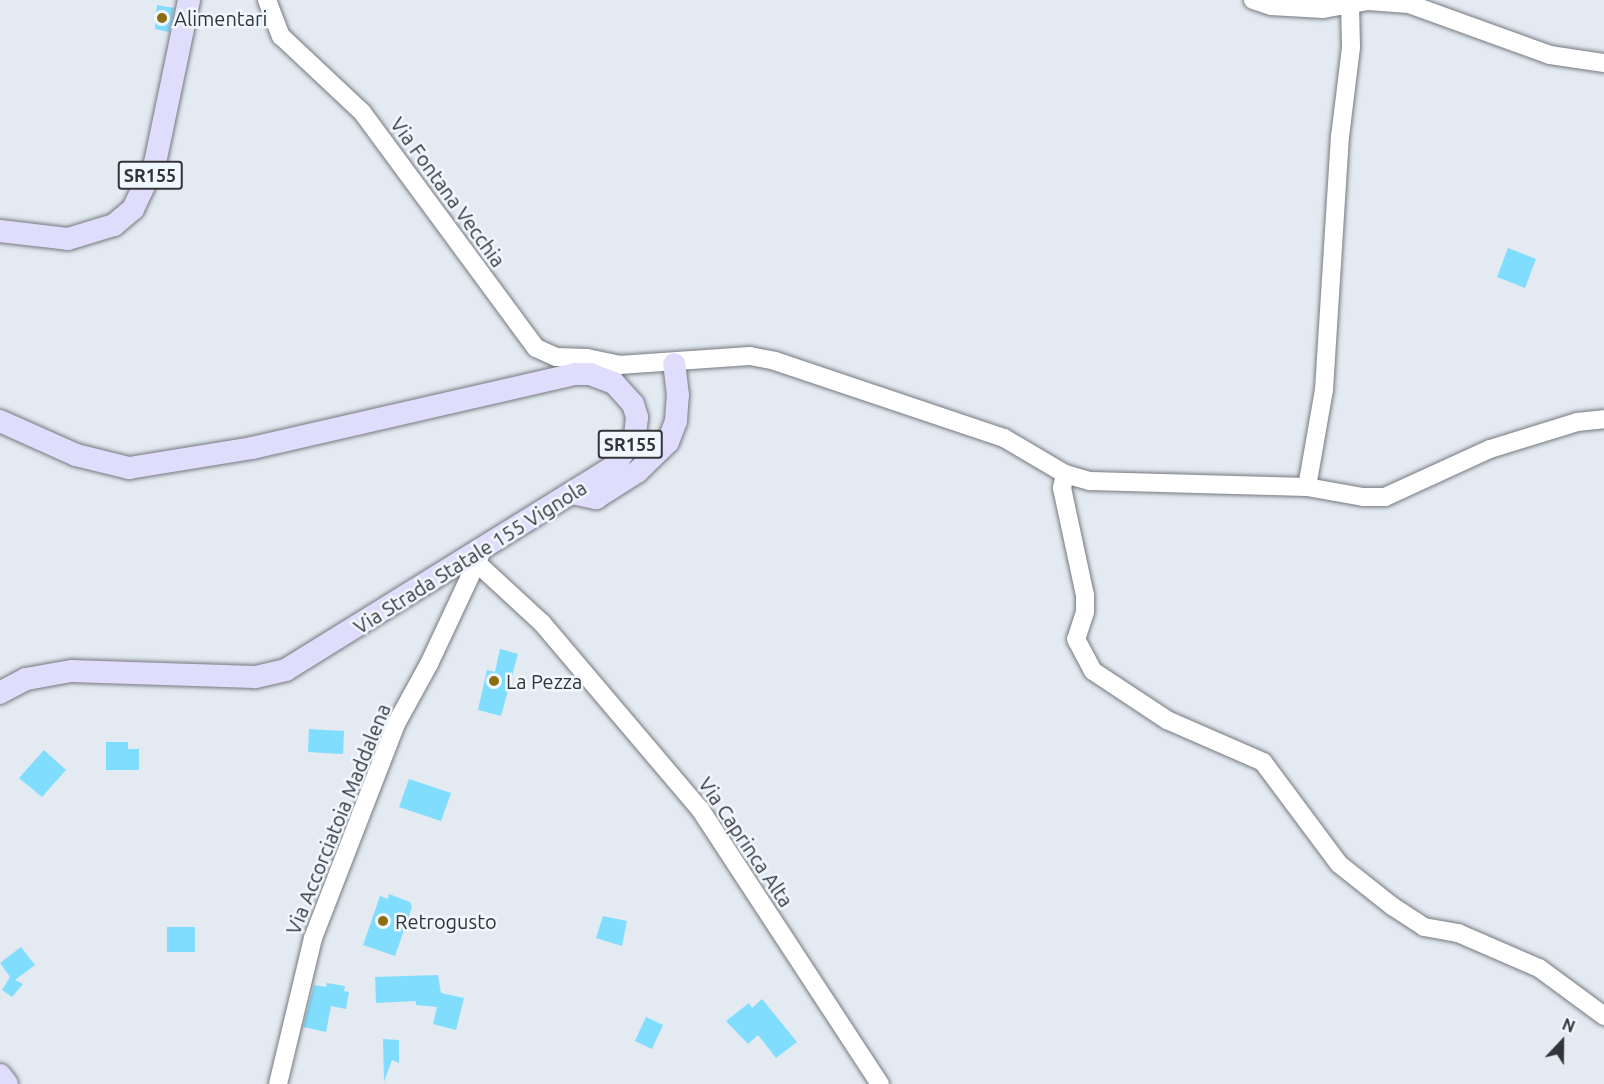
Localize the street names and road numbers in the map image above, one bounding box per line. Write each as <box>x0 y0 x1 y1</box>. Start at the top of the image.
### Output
street label: Via Fontana Vecchia <box>386 112 510 272</box>
road number: SR155 <box>117 160 183 190</box>
road number: SR155 <box>597 429 663 459</box>
street label: Via Strada Statale 155 Vignola <box>349 475 591 639</box>
street label: Via Accorciatoia Maddalena <box>281 700 395 938</box>
street label: Via Caprinca Alta <box>694 772 798 912</box>

